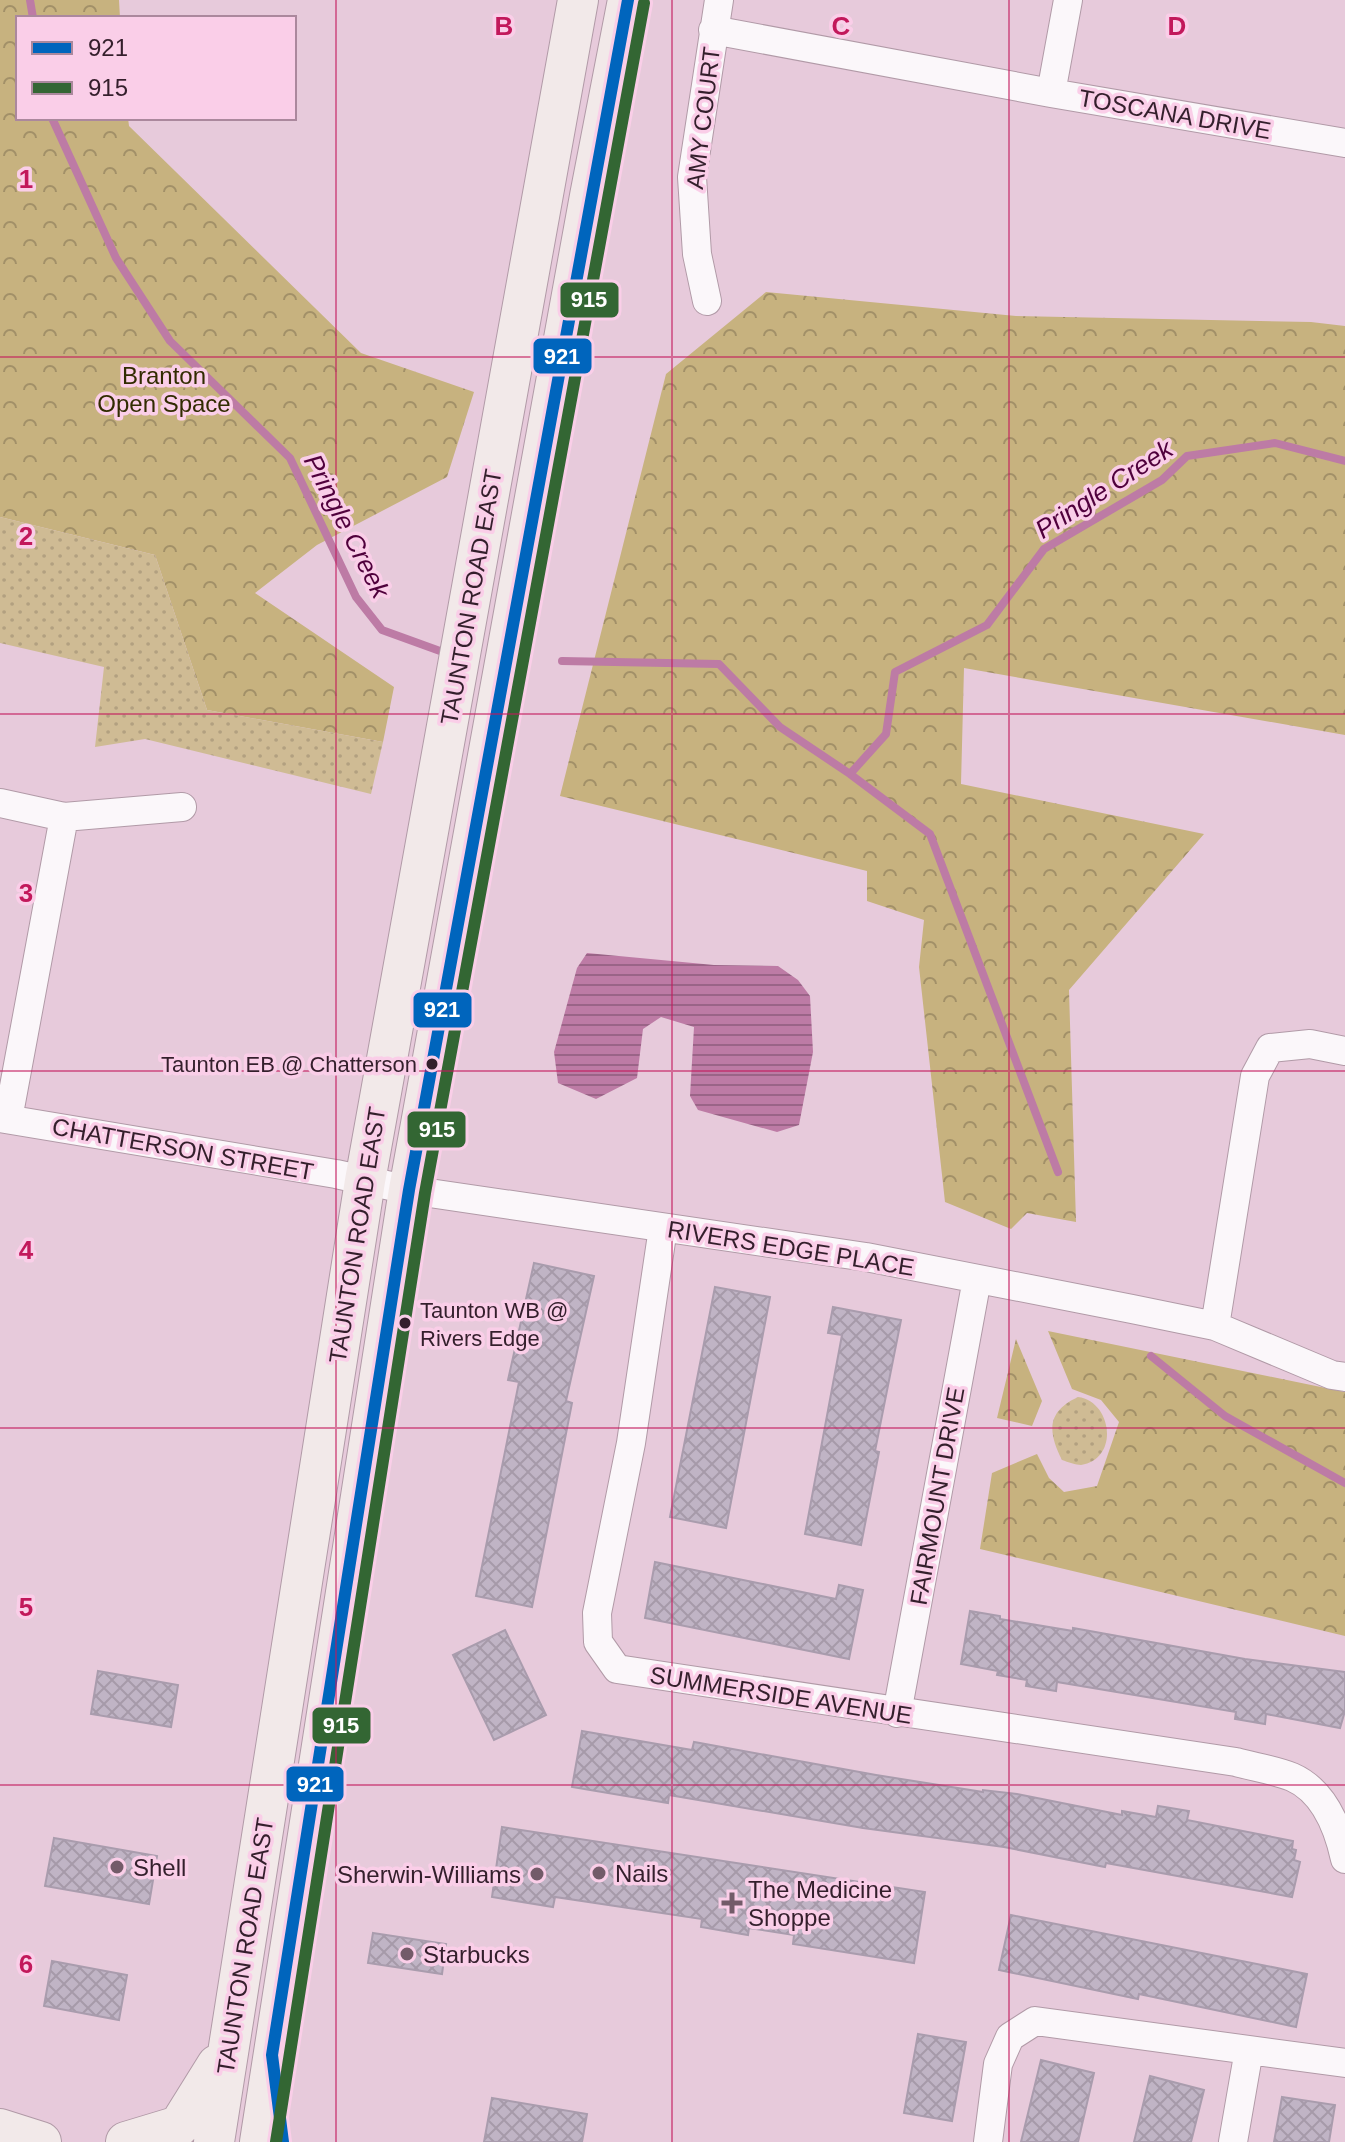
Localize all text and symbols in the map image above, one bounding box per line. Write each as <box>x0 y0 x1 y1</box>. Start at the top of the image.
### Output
text: B <box>495 11 513 41</box>
text: C <box>832 11 851 41</box>
text: D <box>1168 11 1186 41</box>
legend <box>16 16 296 120</box>
text: 921 <box>88 34 128 61</box>
street label: AMY COURT <box>681 45 725 191</box>
text: 915 <box>88 74 128 101</box>
street label: TOSCANA DRIVE <box>1077 84 1273 144</box>
text: 1 <box>19 164 33 194</box>
line badge: 915 <box>559 281 620 319</box>
text: 915 <box>571 287 607 312</box>
line badge: 921 <box>532 337 593 375</box>
text: 921 <box>544 344 580 369</box>
park label: Branton Open Space <box>97 362 231 417</box>
water label: Pringle Creek <box>1030 432 1180 544</box>
water label: Pringle Creek <box>298 449 397 605</box>
street label: TAUNTON ROAD EAST <box>435 467 507 727</box>
text: 2 <box>19 521 33 551</box>
text: 3 <box>19 878 33 908</box>
line badge: 921 <box>412 991 473 1029</box>
text: 921 <box>424 997 460 1022</box>
place label: Taunton EB @ Chatterson <box>161 1052 417 1077</box>
marker: Taunton EB @ Chatterson <box>424 1056 440 1072</box>
street label: TAUNTON ROAD EAST <box>323 1105 391 1365</box>
line badge: 915 <box>406 1110 467 1149</box>
street label: CHATTERSON STREET <box>50 1113 316 1185</box>
text: 915 <box>419 1117 455 1142</box>
street label: RIVERS EDGE PLACE <box>666 1215 916 1281</box>
text: 4 <box>19 1235 34 1265</box>
place label: Taunton WB @ Rivers Edge <box>420 1298 568 1351</box>
marker: Taunton WB @ Rivers Edge <box>397 1315 413 1331</box>
street label: FAIRMOUNT DRIVE <box>905 1385 969 1607</box>
text: 5 <box>19 1592 33 1622</box>
street label: SUMMERSIDE AVENUE <box>648 1661 914 1729</box>
line badge: 915 <box>311 1706 372 1745</box>
text: 915 <box>323 1713 359 1738</box>
line badge: 921 <box>285 1765 345 1803</box>
text: 921 <box>297 1772 333 1797</box>
street label: TAUNTON ROAD EAST <box>211 1816 279 2076</box>
place label: Shell <box>133 1854 186 1881</box>
marker: Shell <box>108 1858 126 1876</box>
place label: Nails <box>615 1860 668 1887</box>
place label: Sherwin-Williams <box>337 1861 521 1888</box>
marker: Nails <box>590 1864 608 1882</box>
marker: Sherwin-Williams <box>528 1865 546 1883</box>
place label: The Medicine Shoppe <box>748 1876 892 1931</box>
marker: The Medicine Shoppe <box>723 1894 741 1912</box>
place label: Starbucks <box>423 1941 530 1968</box>
marker: Starbucks <box>398 1945 416 1963</box>
text: 6 <box>19 1949 33 1979</box>

